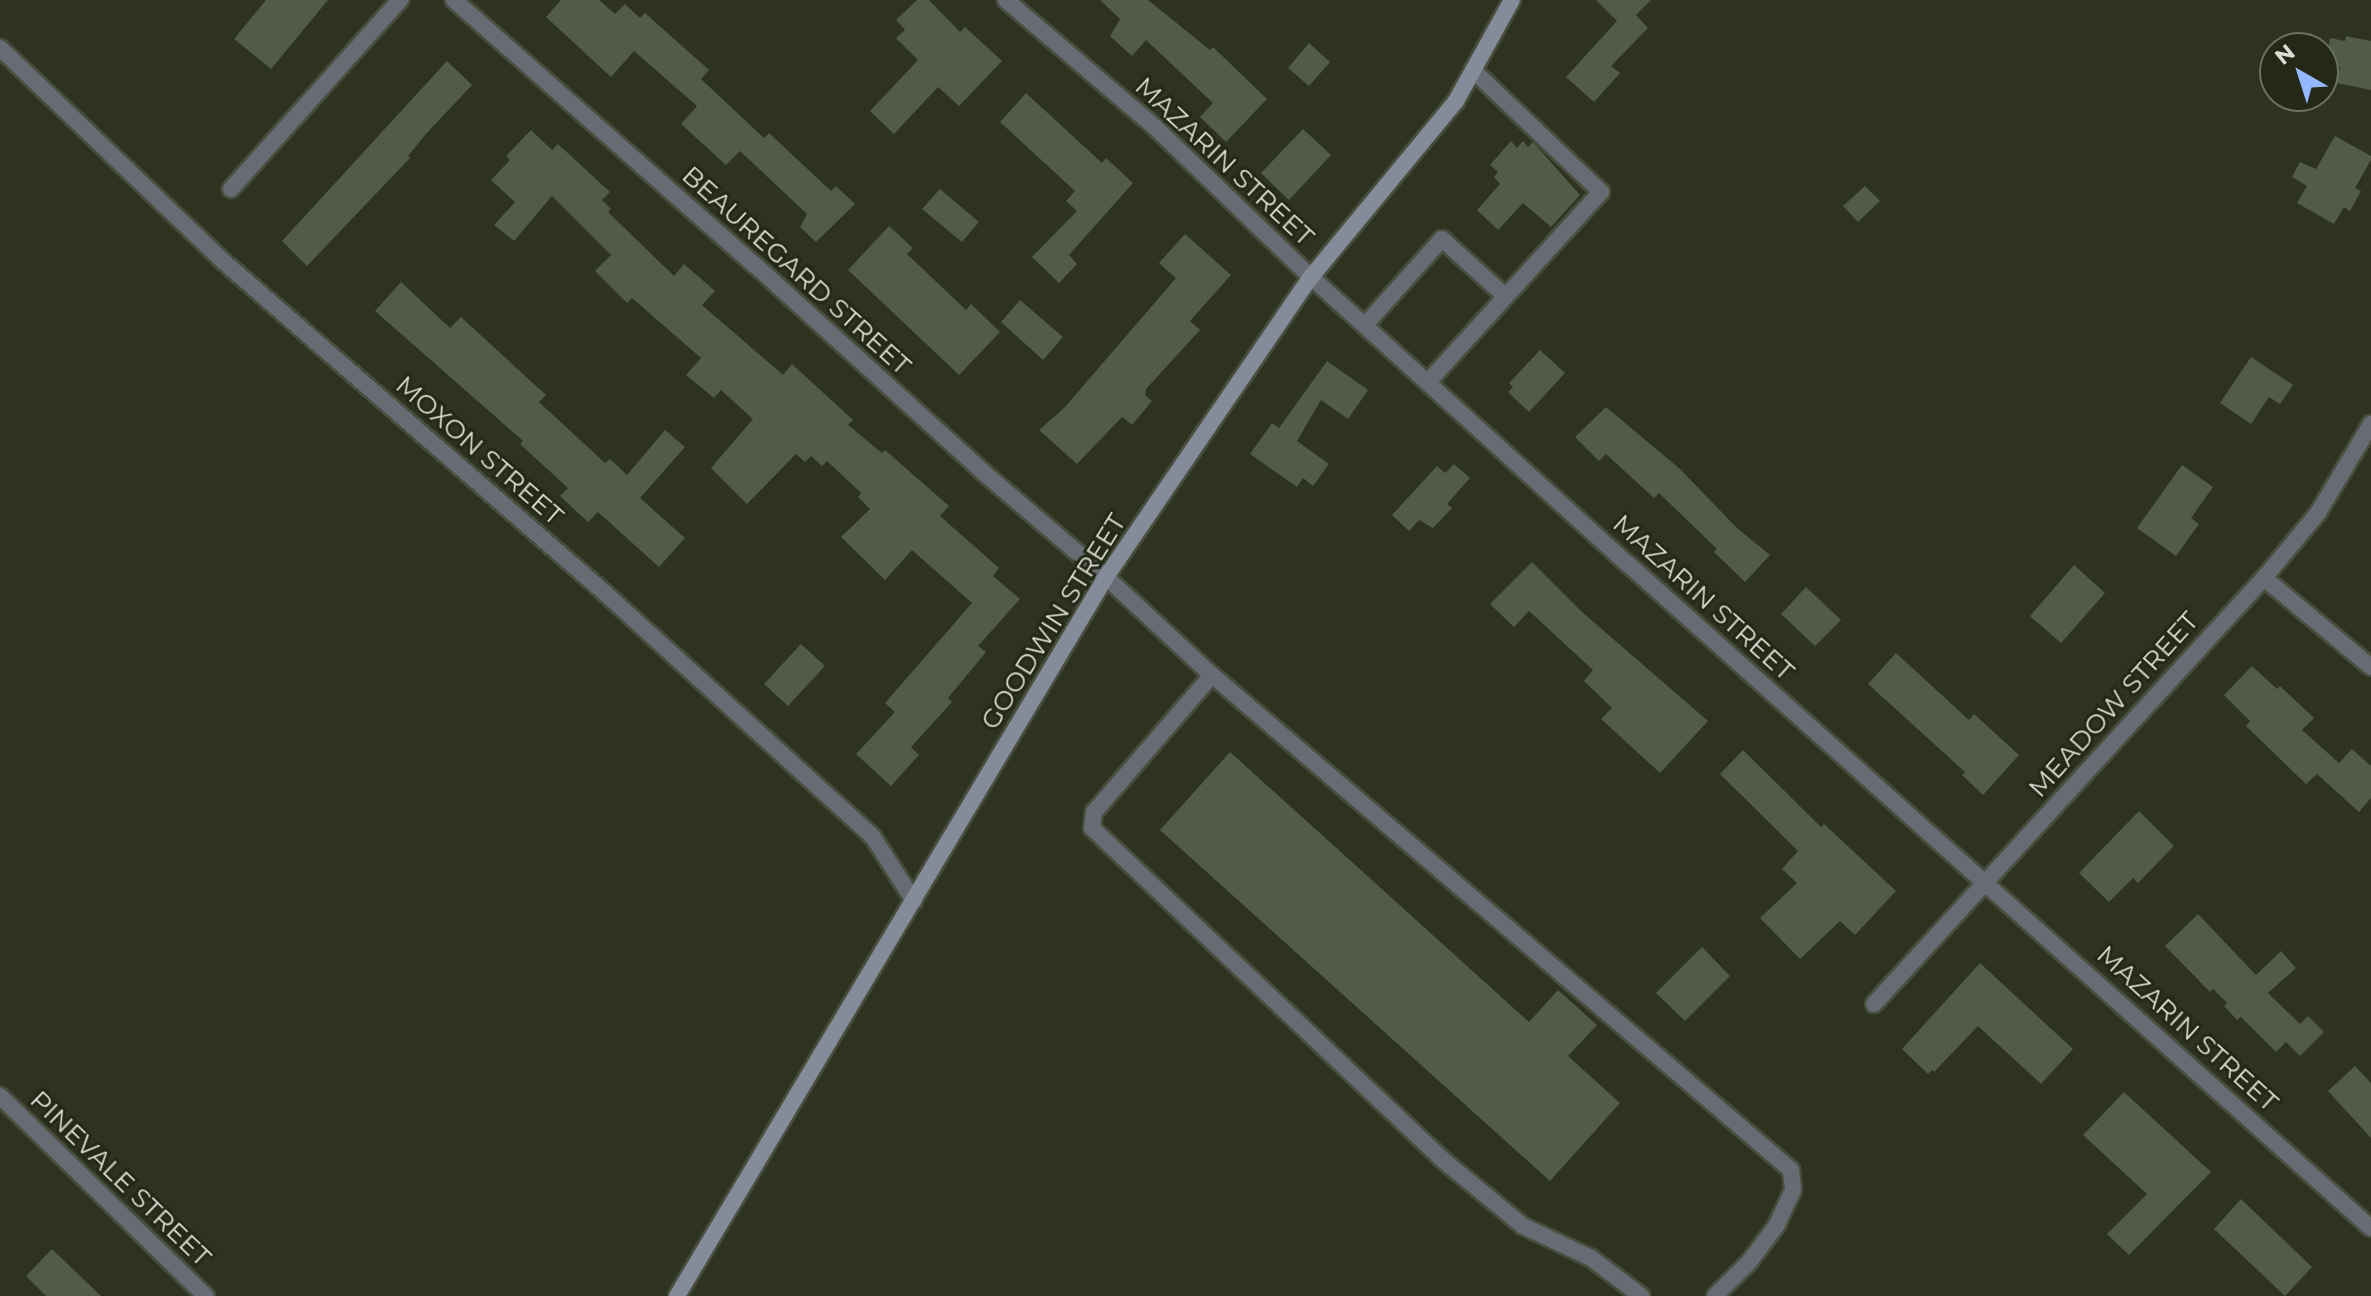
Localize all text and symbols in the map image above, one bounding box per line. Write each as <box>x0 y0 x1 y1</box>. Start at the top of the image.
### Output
north arrow <box>2259 32 2339 112</box>
text: N <box>2269 38 2300 71</box>
street label: MAZARIN STREET <box>1128 71 1320 253</box>
street label: BEAUREGARD STREET <box>675 160 917 382</box>
street label: MOXON STREET <box>389 370 569 532</box>
street label: GOODWIN STREET <box>975 509 1133 735</box>
street label: MAZARIN STREET <box>1606 509 1800 687</box>
street label: MEADOW STREET <box>2023 606 2205 804</box>
street label: MAZARIN STREET <box>2090 940 2284 1118</box>
street label: PINEVALE STREET <box>23 1085 217 1273</box>

